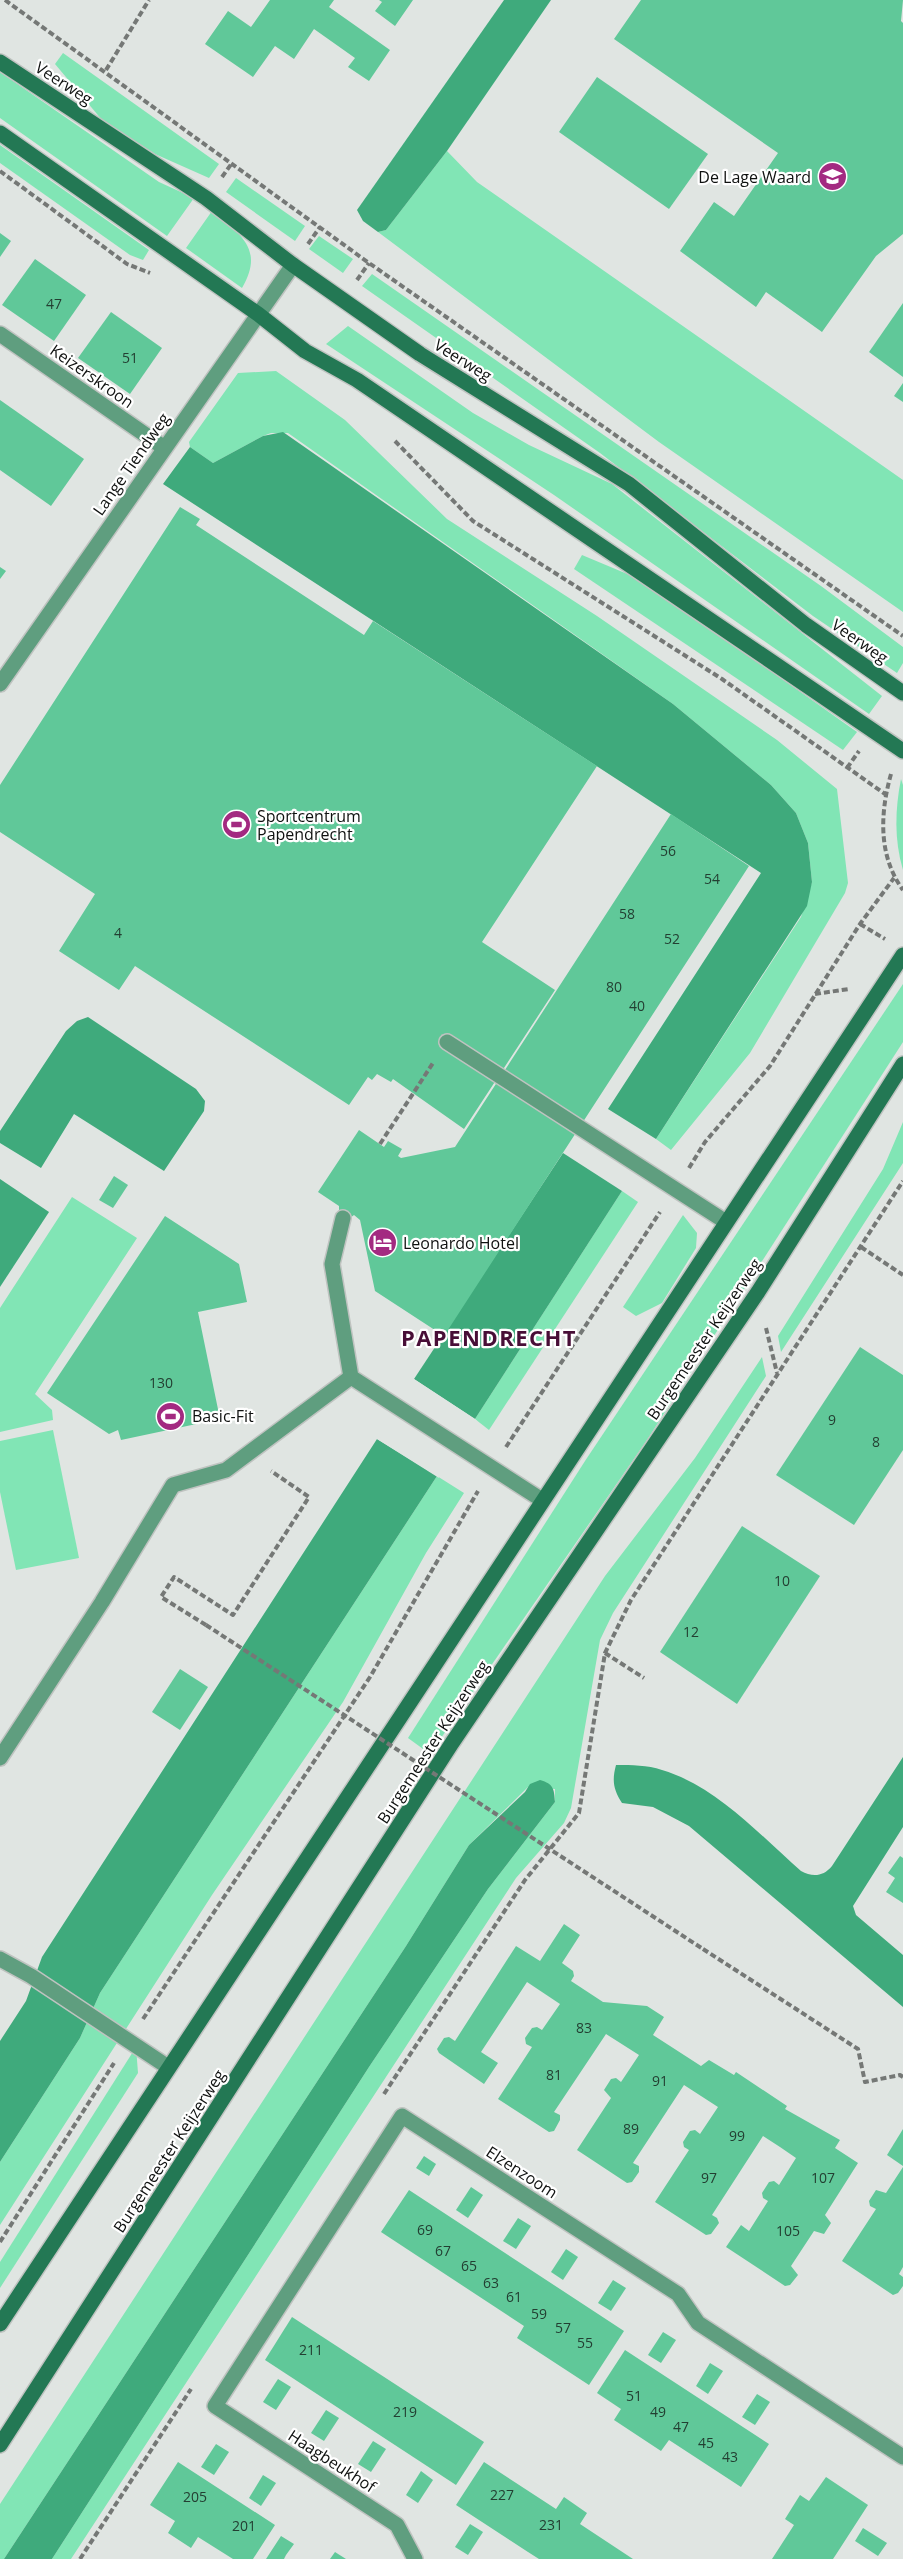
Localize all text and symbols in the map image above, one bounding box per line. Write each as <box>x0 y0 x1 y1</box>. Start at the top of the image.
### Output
street label: Veerweg <box>31 56 97 110</box>
school or university icon: De Lage Waard <box>816 161 848 193</box>
place label: De Lage Waard <box>698 166 811 188</box>
house number: 47 <box>46 294 62 313</box>
street label: Veerweg <box>430 334 496 386</box>
street label: Keizerskroon <box>46 339 138 413</box>
house number: 51 <box>122 348 138 367</box>
street label: Lange Tiendweg <box>87 408 175 520</box>
street label: Veerweg <box>827 614 893 669</box>
place label: Sportcentrum Papendrecht <box>257 805 361 845</box>
sports icon: Sportcentrum Papendrecht <box>220 809 252 841</box>
house number: 56 <box>660 841 676 860</box>
house number: 54 <box>704 869 720 888</box>
house number: 58 <box>619 904 635 923</box>
house number: 4 <box>114 923 122 942</box>
house number: 52 <box>664 929 680 948</box>
house number: 80 <box>606 977 622 996</box>
house number: 40 <box>629 996 645 1015</box>
hotel icon: Leonardo Hotel <box>366 1227 398 1259</box>
place label: Leonardo Hotel <box>403 1232 519 1254</box>
street label: Burgemeester Keijzerweg <box>642 1254 766 1424</box>
district label: PAPENDRECHT <box>401 1322 577 1352</box>
house number: 130 <box>149 1373 173 1392</box>
sports icon: Basic-Fit <box>155 1400 187 1432</box>
place label: Basic-Fit <box>192 1405 254 1427</box>
house number: 9 <box>828 1410 836 1429</box>
house number: 8 <box>872 1432 880 1451</box>
house number: 10 <box>774 1571 790 1590</box>
house number: 12 <box>683 1622 699 1641</box>
street label: Burgemeester Keijzerweg <box>372 1656 494 1828</box>
house number: 83 <box>576 2018 592 2037</box>
street label: Burgemeester Keijzerweg <box>108 2065 230 2237</box>
house number: 81 <box>546 2065 562 2084</box>
house number: 91 <box>652 2071 668 2090</box>
house number: 89 <box>623 2119 639 2138</box>
house number: 99 <box>729 2126 745 2145</box>
street label: Elzenzoom <box>482 2141 562 2203</box>
house number: 97 <box>701 2168 717 2187</box>
house number: 107 <box>811 2168 835 2187</box>
house number: 69 <box>417 2220 433 2239</box>
house number: 105 <box>776 2221 800 2240</box>
house number: 67 <box>435 2241 451 2260</box>
house number: 65 <box>461 2256 477 2275</box>
house number: 63 <box>483 2273 499 2292</box>
house number: 61 <box>506 2287 522 2306</box>
house number: 59 <box>531 2304 547 2323</box>
house number: 57 <box>555 2318 571 2337</box>
house number: 55 <box>577 2333 593 2352</box>
house number: 211 <box>299 2340 323 2359</box>
house number: 51 <box>626 2386 642 2405</box>
house number: 219 <box>393 2402 417 2421</box>
house number: 49 <box>650 2402 666 2421</box>
house number: 47 <box>673 2417 689 2436</box>
street label: Haagbeukhof <box>284 2425 381 2498</box>
house number: 45 <box>698 2433 714 2452</box>
house number: 43 <box>722 2447 738 2466</box>
house number: 227 <box>490 2485 514 2504</box>
house number: 205 <box>183 2487 207 2506</box>
house number: 231 <box>539 2515 563 2534</box>
house number: 201 <box>232 2516 256 2535</box>

